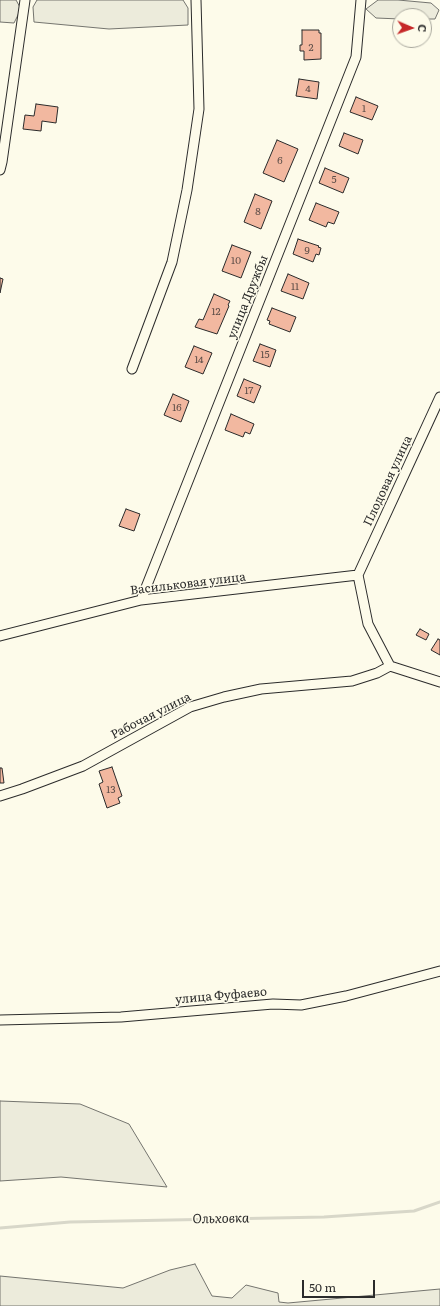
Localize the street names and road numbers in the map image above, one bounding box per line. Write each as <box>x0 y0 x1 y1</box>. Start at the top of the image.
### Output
street label: улица Дружбы <box>225 253 271 341</box>
street label: Плодовая улица <box>361 433 415 529</box>
street label: Васильковая улица <box>129 570 247 598</box>
street label: Рабочая улица <box>109 690 193 742</box>
street label: улица Фуфаево <box>174 985 268 1007</box>

